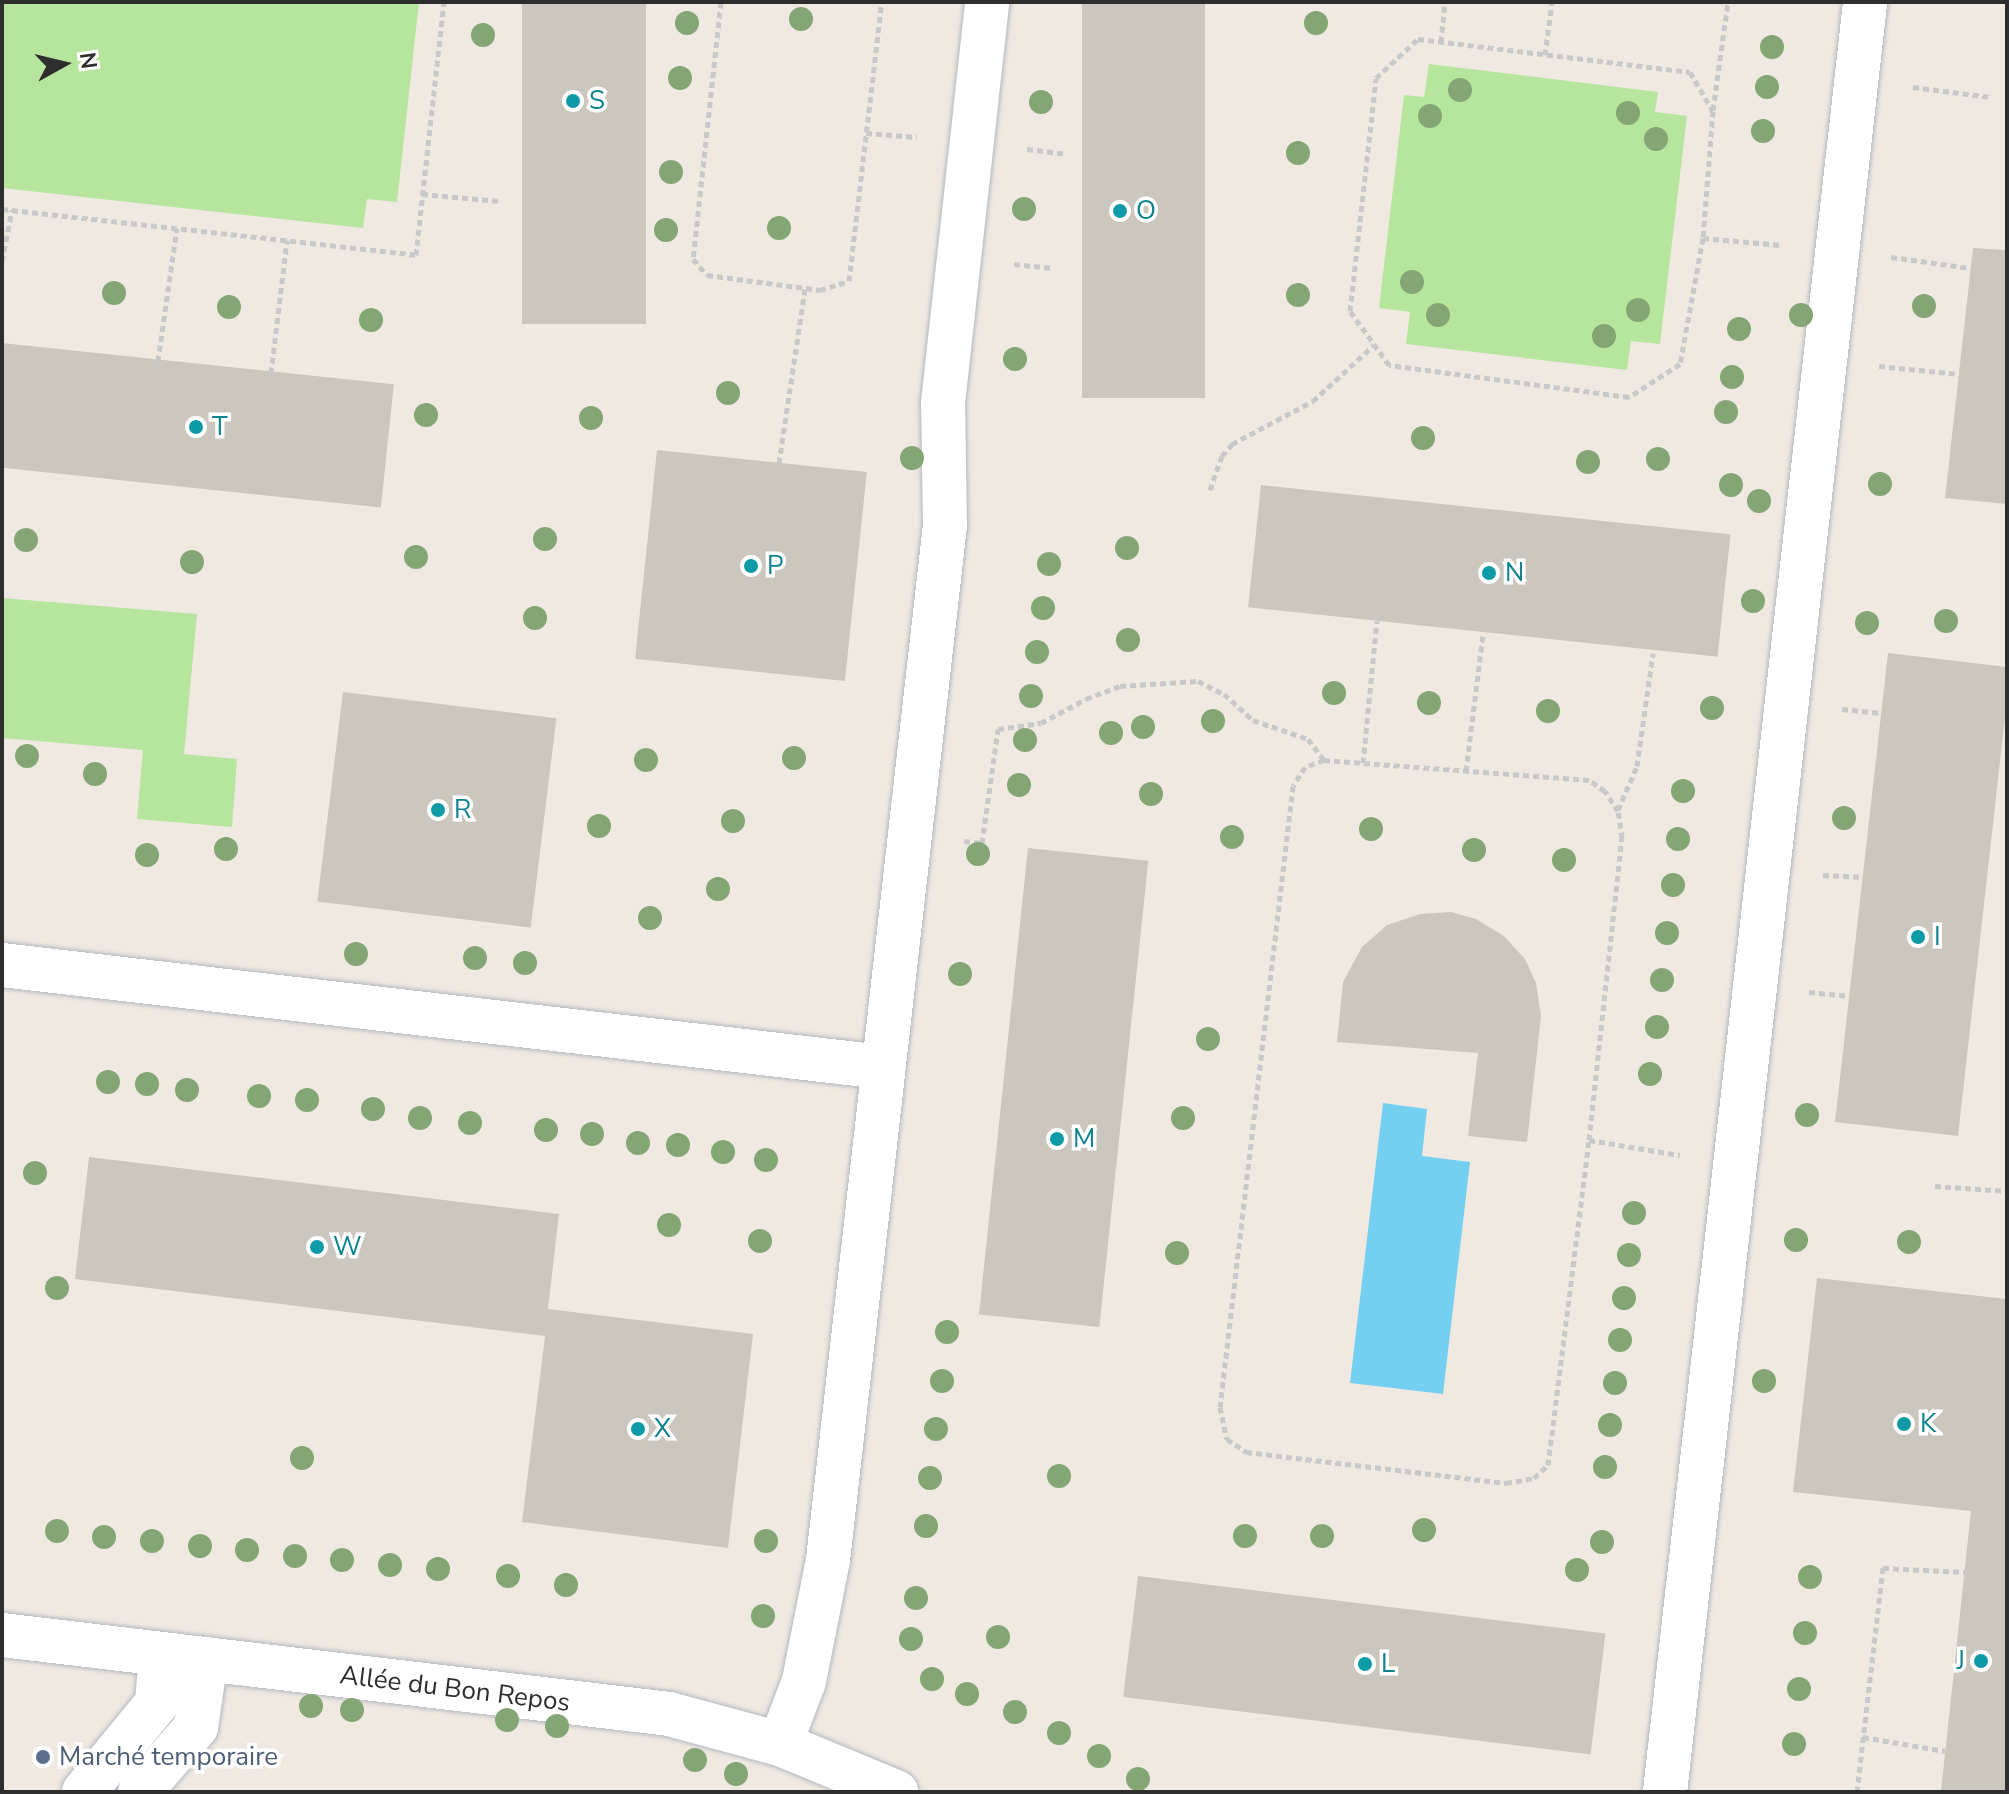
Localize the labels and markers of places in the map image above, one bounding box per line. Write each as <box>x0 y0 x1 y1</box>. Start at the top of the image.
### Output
place label: S <box>589 85 605 117</box>
marker: S <box>564 92 582 110</box>
place label: O <box>1136 195 1156 227</box>
marker: O <box>1111 202 1129 220</box>
place label: T <box>212 411 228 443</box>
marker: T <box>187 418 205 436</box>
place label: P <box>767 550 783 582</box>
marker: P <box>742 557 760 575</box>
place label: N <box>1505 557 1524 589</box>
marker: N <box>1480 564 1498 582</box>
place label: R <box>454 794 471 826</box>
marker: R <box>429 801 447 819</box>
place label: I <box>1934 921 1941 953</box>
marker: I <box>1909 928 1927 946</box>
place label: M <box>1073 1123 1095 1155</box>
marker: M <box>1048 1130 1066 1148</box>
place label: W <box>333 1231 362 1263</box>
marker: W <box>308 1238 326 1256</box>
place label: K <box>1920 1408 1936 1440</box>
place label: X <box>654 1413 671 1445</box>
marker: K <box>1895 1415 1913 1433</box>
marker: X <box>629 1420 647 1438</box>
place label: J <box>1957 1645 1965 1677</box>
place label: L <box>1381 1648 1395 1680</box>
marker: J <box>1972 1652 1990 1670</box>
marker: L <box>1356 1655 1374 1673</box>
place label: Marché temporaire <box>59 1741 278 1773</box>
marker: Marché temporaire <box>34 1748 52 1766</box>

